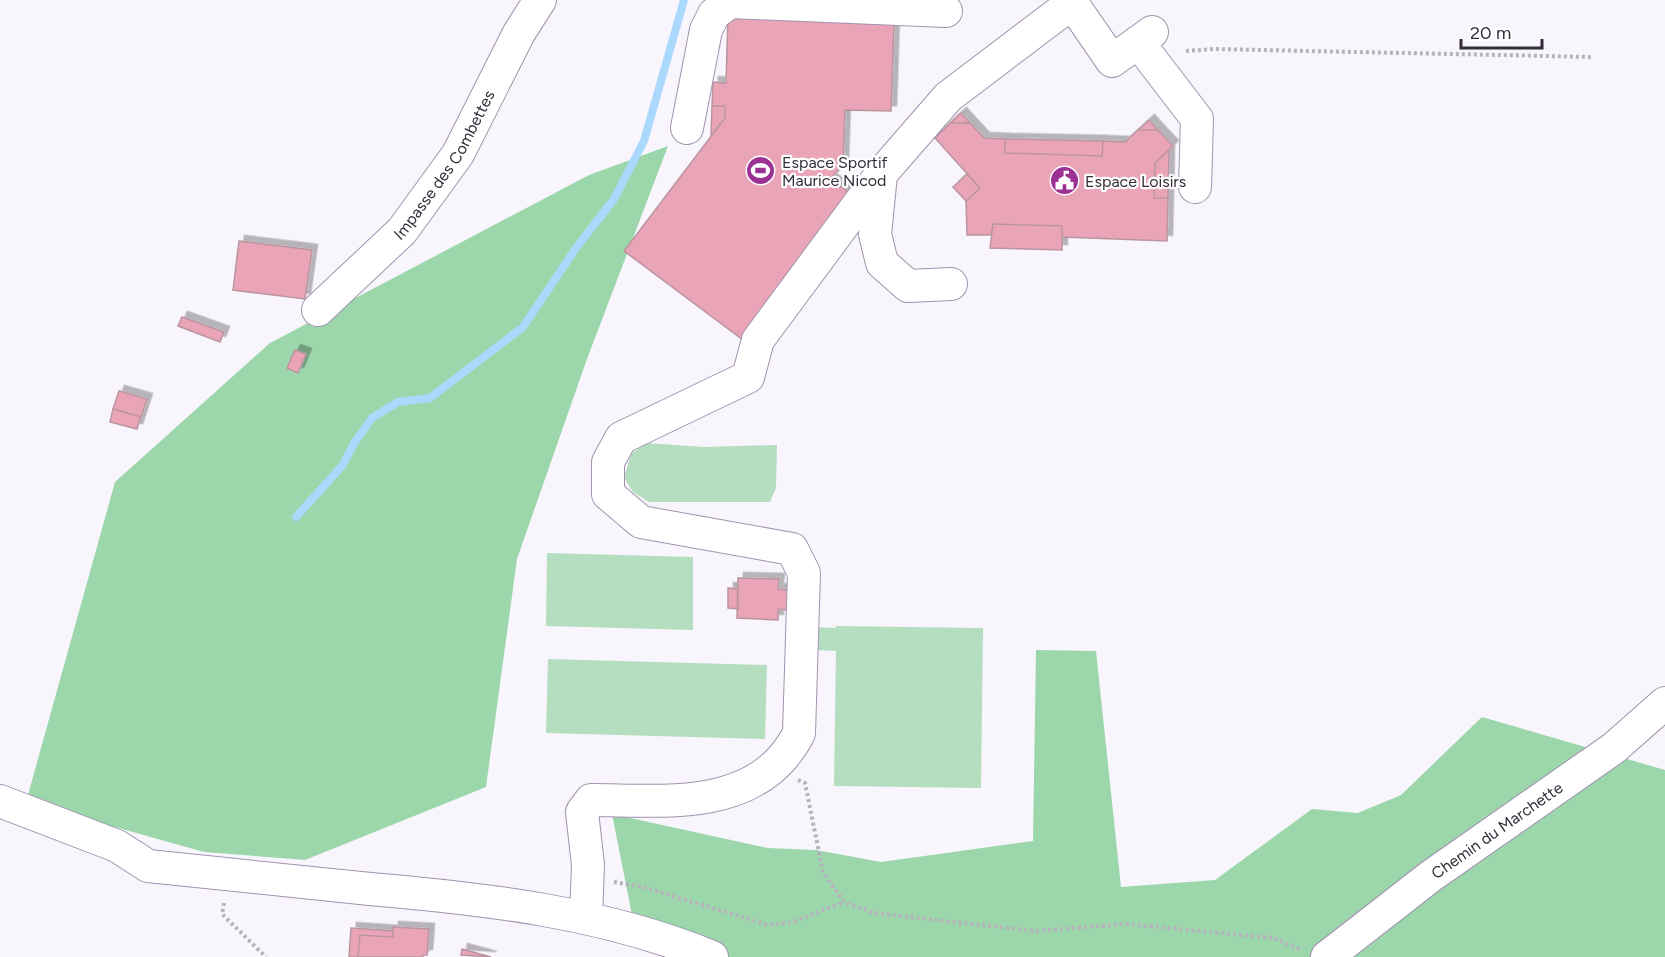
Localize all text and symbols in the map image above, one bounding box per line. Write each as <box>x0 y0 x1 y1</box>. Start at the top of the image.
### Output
scale bar <box>1461 12 1542 50</box>
text: 20 m <box>1470 22 1511 44</box>
street label: Impasse des Combettes <box>390 87 498 244</box>
place label: Espace Sportif Maurice Nicod <box>782 153 888 190</box>
sports icon: Espace Sportif Maurice Nicod <box>745 155 777 187</box>
public building icon: Espace Loisirs <box>1048 165 1080 197</box>
place label: Espace Loisirs <box>1085 172 1186 191</box>
street label: Chemin du Marchette <box>1427 777 1566 883</box>

